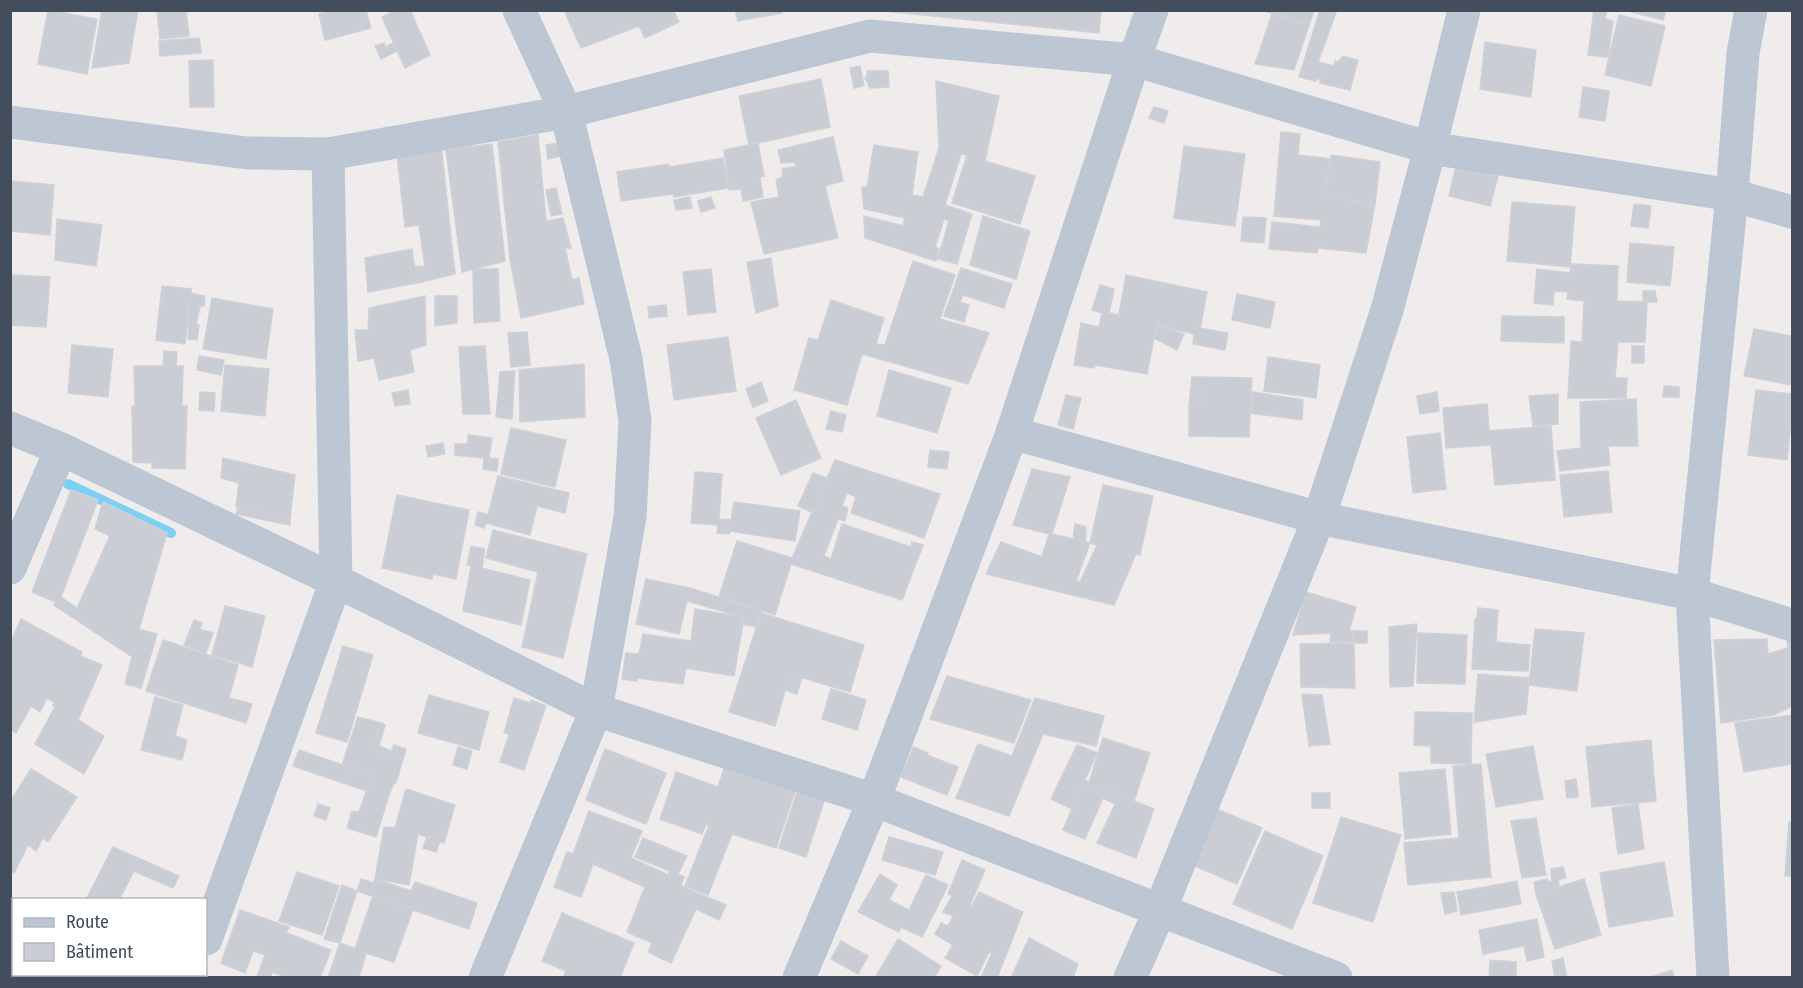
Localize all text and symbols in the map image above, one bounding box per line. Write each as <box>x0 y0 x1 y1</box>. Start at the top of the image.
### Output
legend <box>12 898 207 976</box>
text: Route <box>66 911 109 933</box>
text: Bâtiment <box>66 941 133 963</box>

